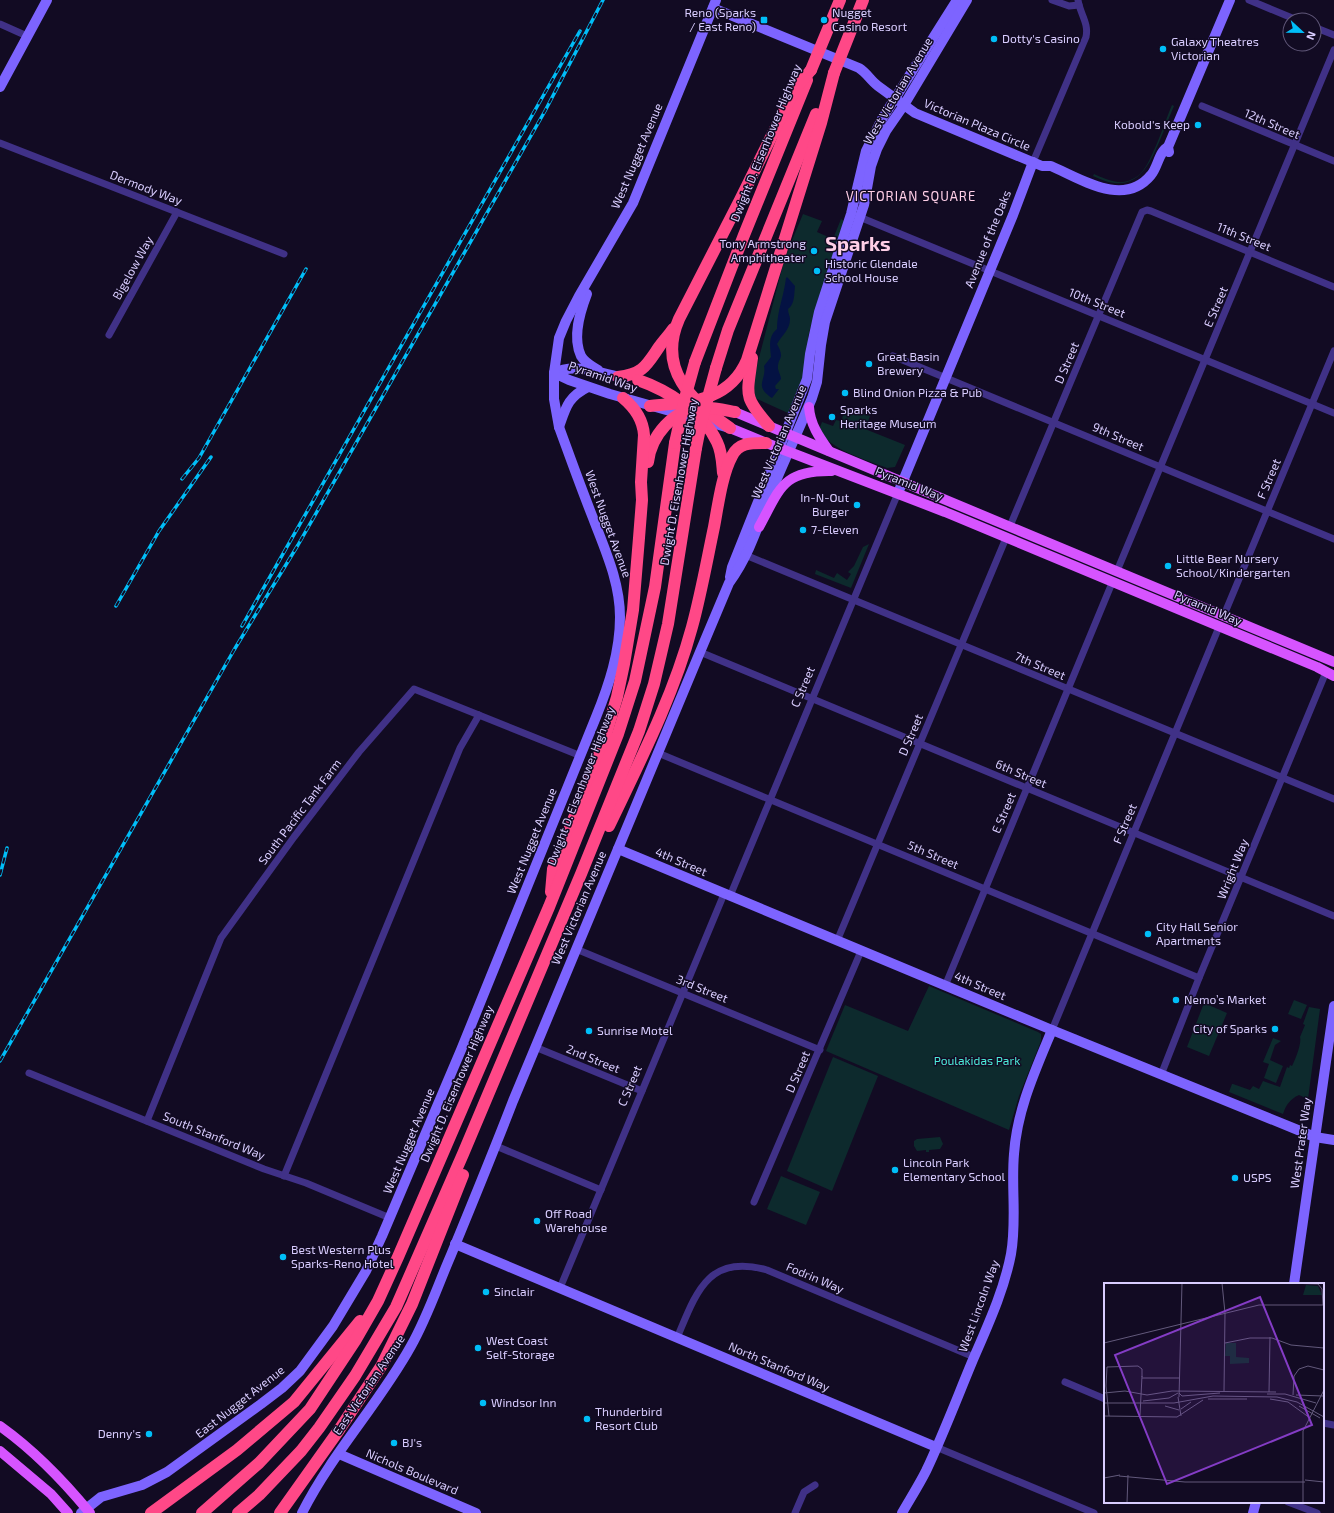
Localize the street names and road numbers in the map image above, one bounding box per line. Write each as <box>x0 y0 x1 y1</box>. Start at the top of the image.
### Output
street label: West Victorian Avenue <box>860 35 935 146</box>
street label: Dwight D. Eisenhower Highway <box>727 61 803 224</box>
street label: Victorian Plaza Circle <box>922 95 1033 153</box>
street label: West Nugget Avenue <box>608 101 665 210</box>
street label: 12th Street <box>1242 105 1303 141</box>
street label: Dermody Way <box>108 167 185 207</box>
street label: Avenue of the Oaks <box>961 188 1013 289</box>
street label: 11th Street <box>1215 219 1274 253</box>
street label: Bigelow Way <box>109 233 156 302</box>
street label: 10th Street <box>1067 284 1128 320</box>
street label: E Street <box>1200 284 1230 329</box>
street label: D Street <box>1051 339 1081 386</box>
street label: Pyramid Way <box>567 358 640 395</box>
street label: West Victorian Avenue <box>748 383 808 501</box>
street label: Dwight D. Eisenhower Highway <box>656 397 700 566</box>
street label: 9th Street <box>1091 419 1147 453</box>
street label: F Street <box>1253 456 1283 501</box>
street label: Pyramid Way <box>873 463 946 503</box>
street label: West Nugget Avenue <box>583 468 635 579</box>
street label: Pyramid Way <box>1173 587 1245 628</box>
street label: 7th Street <box>1013 648 1068 682</box>
street label: C Street <box>787 664 817 709</box>
street label: Dwight D. Eisenhower Highway <box>543 704 617 867</box>
street label: D Street <box>895 711 925 758</box>
street label: South Pacific Tank Farm <box>255 756 344 867</box>
street label: 6th Street <box>994 756 1050 790</box>
street label: West Nugget Avenue <box>503 786 559 896</box>
street label: E Street <box>988 790 1018 835</box>
street label: F Street <box>1109 801 1139 846</box>
street label: Wright Way <box>1214 836 1251 901</box>
street label: 5th Street <box>906 837 961 871</box>
street label: 4th Street <box>653 844 710 878</box>
street label: West Victorian Avenue <box>548 849 608 967</box>
street label: 4th Street <box>952 968 1009 1002</box>
street label: 3rd Street <box>675 971 731 1005</box>
street label: Dwight D. Eisenhower Highway <box>417 1002 496 1164</box>
street label: 2nd Street <box>565 1041 623 1075</box>
street label: D Street <box>782 1048 812 1095</box>
street label: C Street <box>614 1063 644 1108</box>
street label: West Nugget Avenue <box>380 1086 437 1195</box>
street label: West Prater Way <box>1287 1096 1313 1189</box>
street label: South Stanford Way <box>161 1108 268 1162</box>
street label: West Lincoln Way <box>955 1257 1001 1354</box>
street label: Fodrin Way <box>784 1259 847 1296</box>
street label: East Victorian Avenue <box>329 1332 407 1437</box>
street label: North Stanford Way <box>727 1338 833 1394</box>
street label: East Nugget Avenue <box>192 1362 287 1440</box>
street label: Nichols Boulevard <box>364 1445 461 1497</box>

